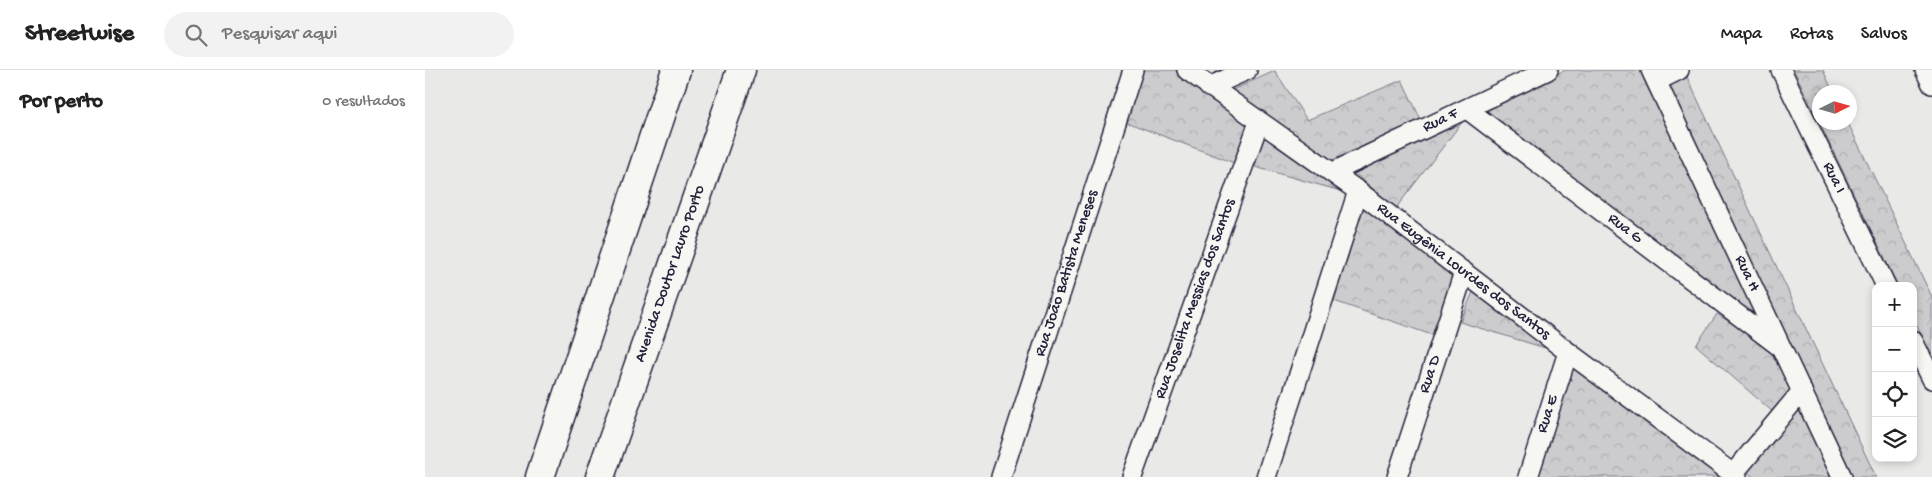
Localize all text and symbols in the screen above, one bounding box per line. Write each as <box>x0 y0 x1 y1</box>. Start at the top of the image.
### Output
search box <box>164 12 514 57</box>
text: Streetwise <box>25 20 134 49</box>
icon: search <box>182 21 210 49</box>
text: Pesquisar aqui <box>222 23 337 46</box>
text: Mapa <box>1721 24 1762 45</box>
text: Rotas <box>1790 24 1833 45</box>
text: Salvos <box>1861 24 1907 45</box>
north arrow <box>1812 85 1857 130</box>
text: Por perto <box>20 90 103 115</box>
text: 0 resultados <box>322 93 405 112</box>
street label: Rua F <box>1420 104 1462 137</box>
street label: Rua I <box>1818 159 1849 197</box>
street label: Avenida Doutor Lauro Porto <box>631 183 710 365</box>
street label: Rua João Batista Meneses <box>1031 187 1103 359</box>
street label: Rua Joselita Messias dos Santos <box>1151 195 1241 402</box>
street label: Rua Eugênia Lourdes dos Santos <box>1372 199 1555 345</box>
street label: Rua G <box>1604 210 1647 249</box>
street label: Rua H <box>1730 253 1764 296</box>
map controls <box>1872 282 1917 462</box>
button: + <box>1872 282 1917 327</box>
button: − <box>1872 327 1917 372</box>
street label: Rua D <box>1415 352 1446 396</box>
button: locate <box>1872 372 1917 417</box>
street label: Rua E <box>1533 392 1563 435</box>
button: layers <box>1872 417 1917 462</box>

